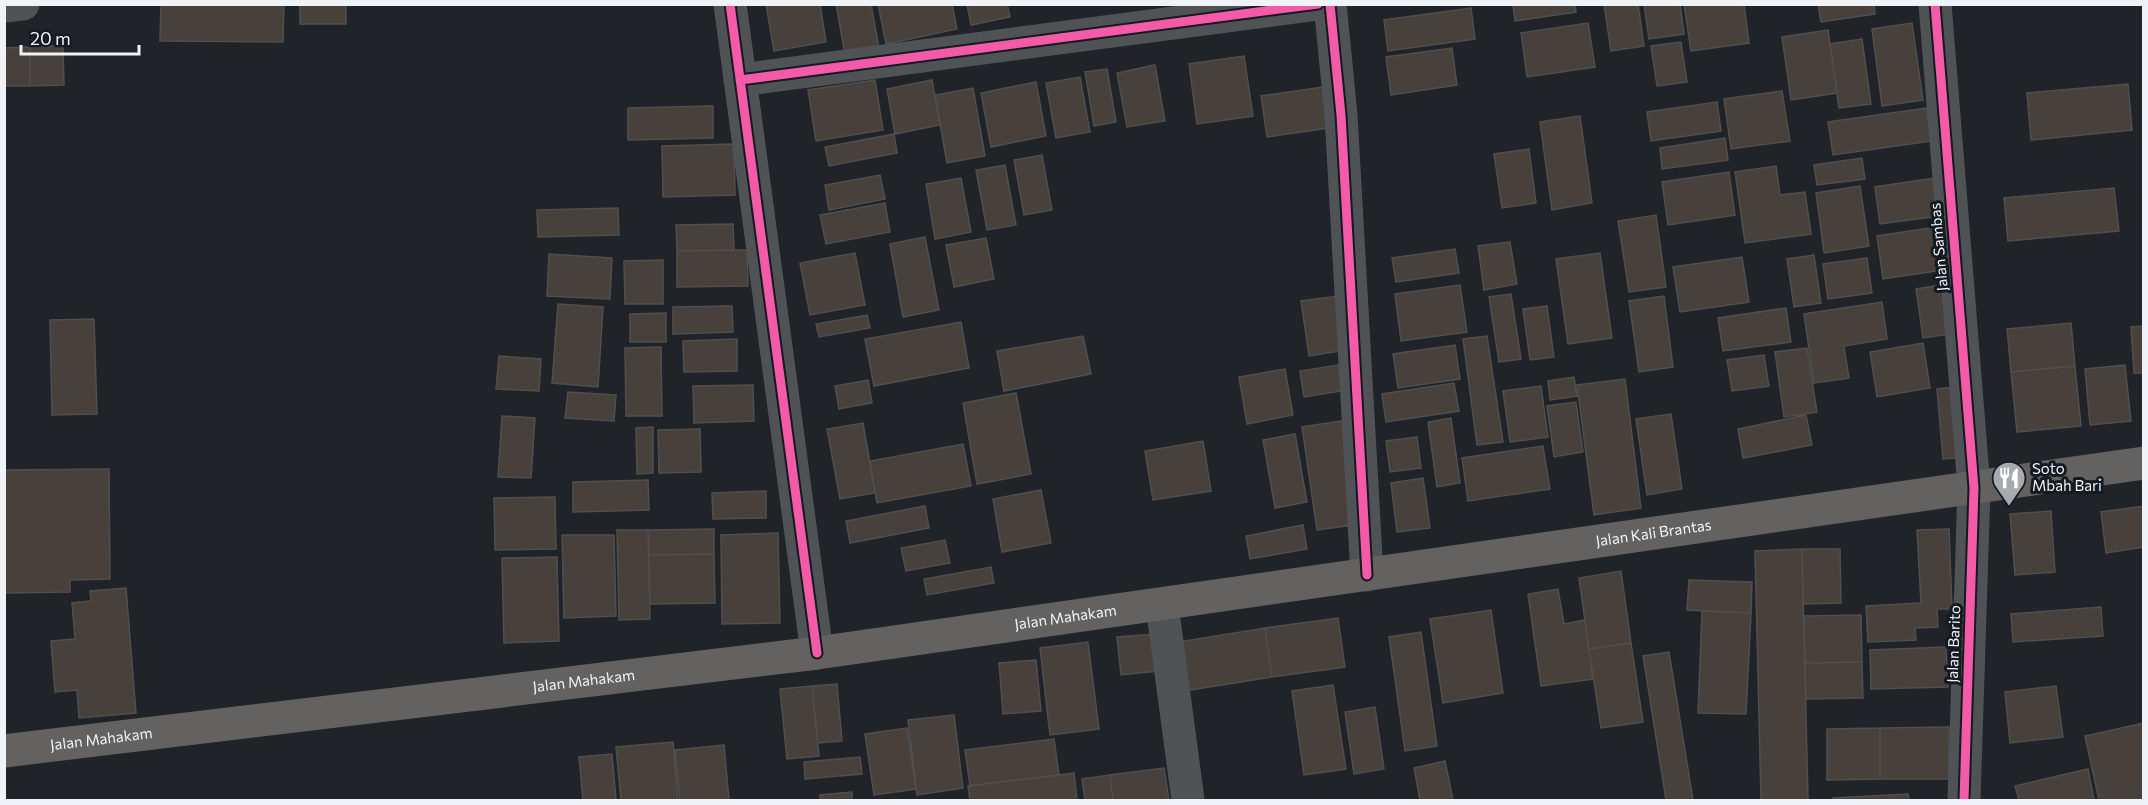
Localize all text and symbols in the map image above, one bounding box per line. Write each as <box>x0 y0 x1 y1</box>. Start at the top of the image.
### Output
scale bar <box>21 18 140 56</box>
text: 20 m <box>30 27 71 49</box>
street label: Jalan Sambas <box>1925 202 1951 292</box>
place label: Soto Mbah Bari <box>2032 459 2102 494</box>
restaurant icon: Soto Mbah Bari <box>1991 460 2027 507</box>
street label: Jalan Kali Brantas <box>1594 515 1713 549</box>
street label: Jalan Mahakam <box>1013 600 1118 633</box>
street label: Jalan Barito <box>1943 605 1963 683</box>
street label: Jalan Mahakam <box>531 665 636 695</box>
street label: Jalan Mahakam <box>49 723 153 753</box>

